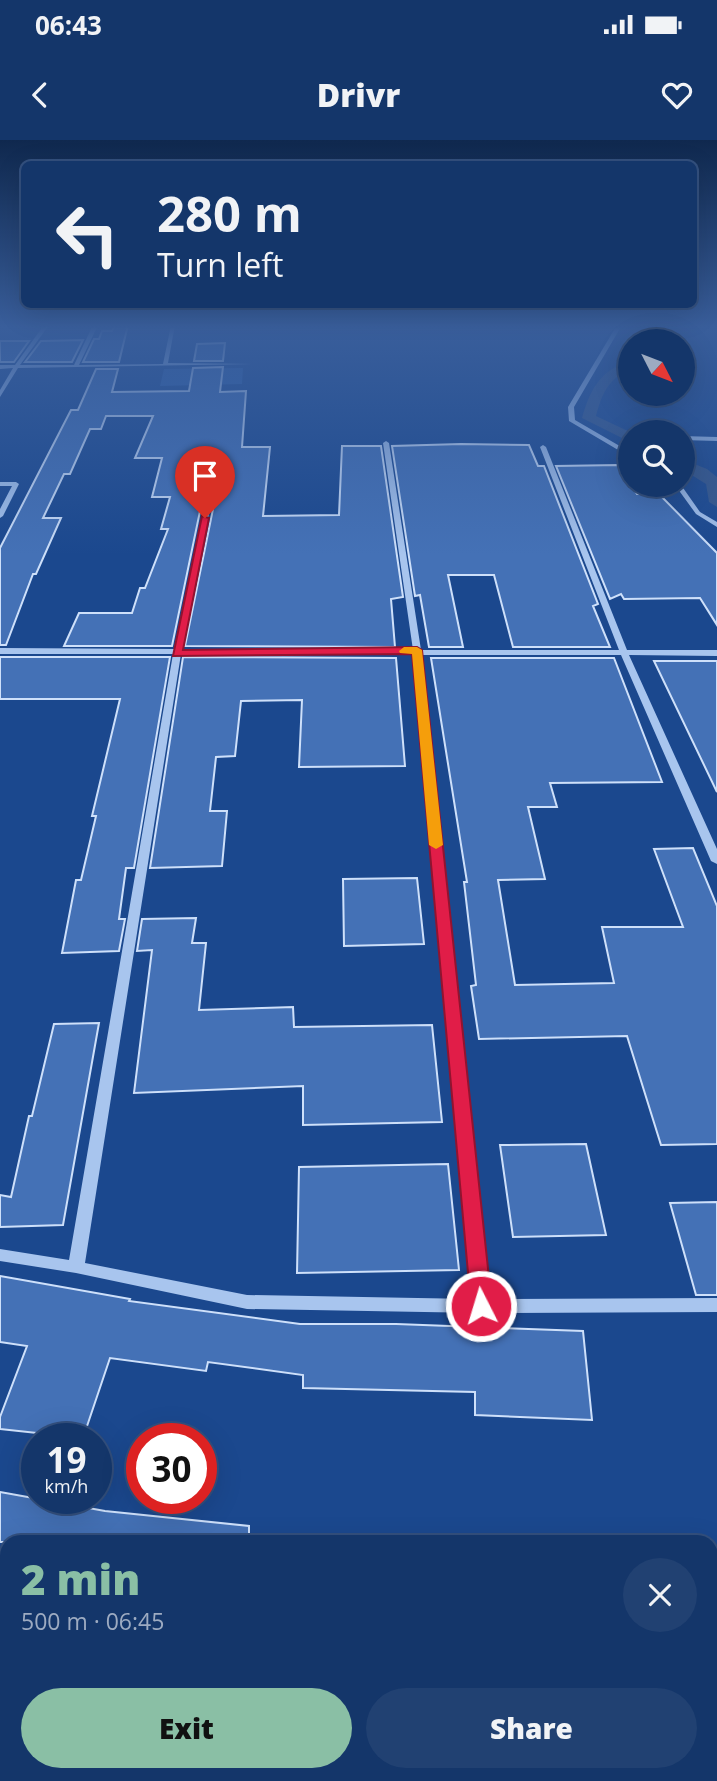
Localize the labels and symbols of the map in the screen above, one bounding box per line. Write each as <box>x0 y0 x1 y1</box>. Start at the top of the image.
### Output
north arrow <box>618 329 695 406</box>
pin <box>175 446 235 518</box>
position arrow <box>444 1269 518 1343</box>
speed limit sign: 30 <box>126 1423 217 1514</box>

